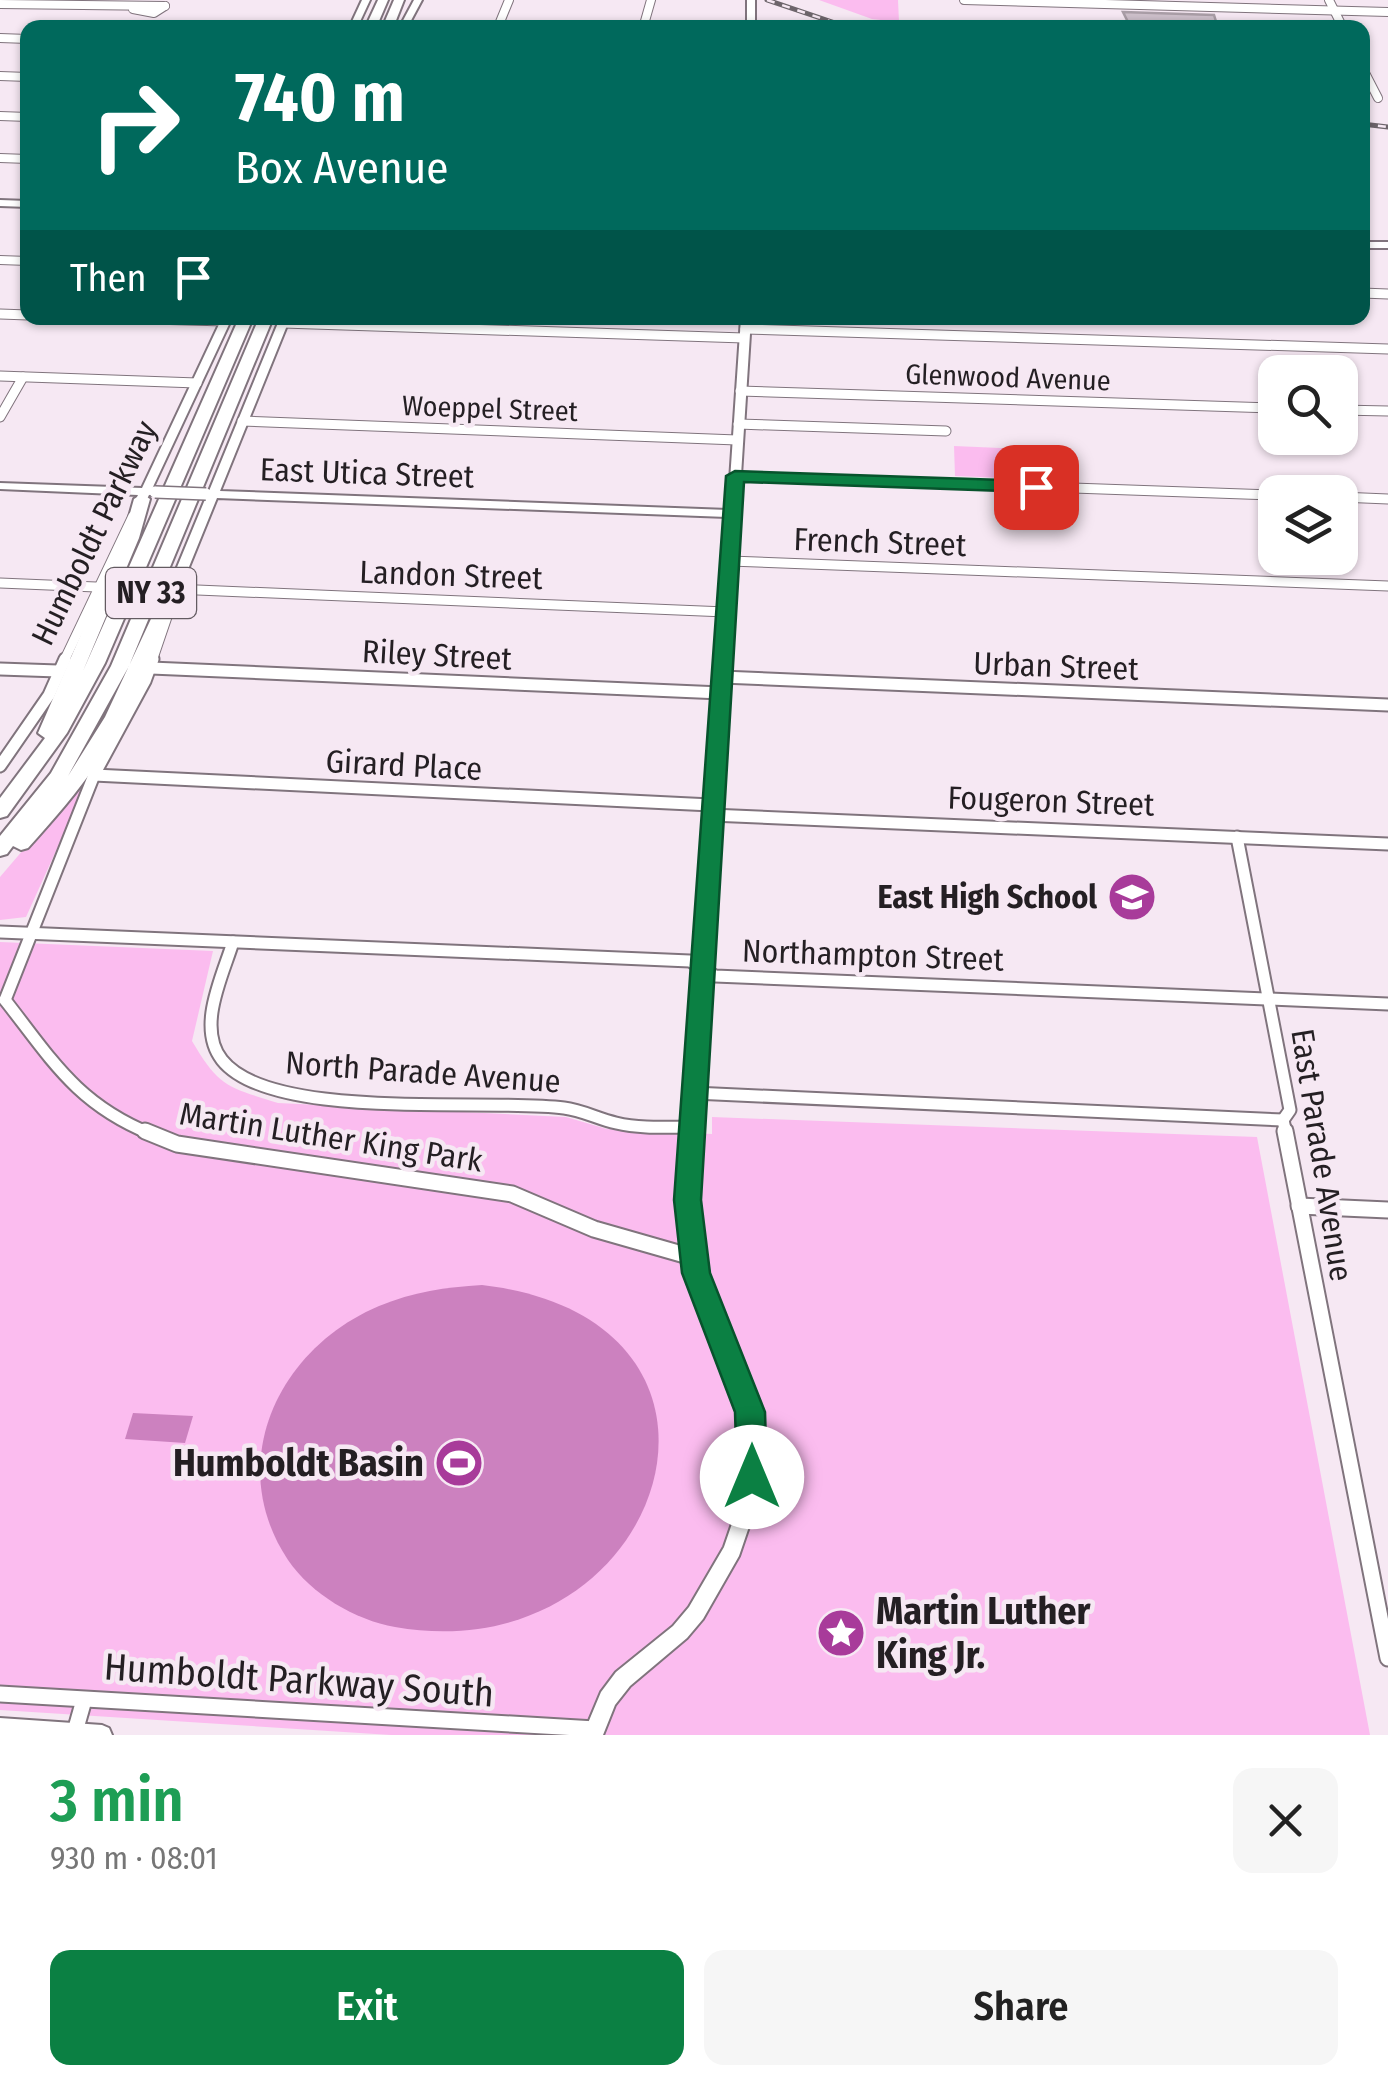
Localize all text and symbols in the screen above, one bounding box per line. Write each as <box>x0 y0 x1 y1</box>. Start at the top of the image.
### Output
text: 740 m <box>235 56 405 140</box>
icon: right <box>70 60 200 190</box>
text: Box Avenue <box>235 141 448 195</box>
icon: arrive <box>166 250 221 305</box>
text: Then <box>70 255 146 301</box>
map controls <box>1258 355 1358 575</box>
button: search <box>1258 355 1358 455</box>
street label: Glenwood Avenue <box>905 357 1111 398</box>
street label: Woeppel Street <box>402 389 579 428</box>
street label: Humboldt Parkway <box>23 414 165 651</box>
pin <box>994 445 1079 530</box>
street label: East Utica Street <box>259 450 475 496</box>
icon: arrive <box>1009 460 1064 515</box>
button: layers <box>1258 475 1358 575</box>
street label: French Street <box>793 520 967 564</box>
street label: Landon Street <box>359 553 544 597</box>
road number: NY 33 <box>106 568 196 618</box>
street label: Riley Street <box>361 632 513 678</box>
street label: Urban Street <box>973 644 1140 688</box>
street label: Girard Place <box>325 742 483 788</box>
street label: Fougeron Street <box>947 778 1156 824</box>
school or university icon: East High School <box>1106 871 1158 923</box>
place label: East High School <box>877 878 1097 916</box>
street label: Northampton Street <box>741 931 1005 979</box>
street label: East Parade Avenue <box>1283 1026 1361 1284</box>
street label: North Parade Avenue <box>284 1043 562 1101</box>
street label: Martin Luther King Park <box>177 1094 485 1180</box>
position arrow <box>700 1425 804 1529</box>
sports icon: Humboldt Basin <box>433 1437 485 1489</box>
place label: Humboldt Basin <box>173 1440 424 1486</box>
place label: Martin Luther King Jr. <box>876 1588 1092 1678</box>
place icon: Martin Luther King Jr. <box>815 1607 867 1659</box>
street label: Humboldt Parkway South <box>102 1643 496 1717</box>
text: 3 min <box>50 1765 184 1837</box>
button: close <box>1233 1768 1338 1873</box>
text: 930 m · 08:01 <box>50 1839 218 1877</box>
button: Exit <box>50 1950 684 2065</box>
button: Share <box>704 1950 1338 2065</box>

